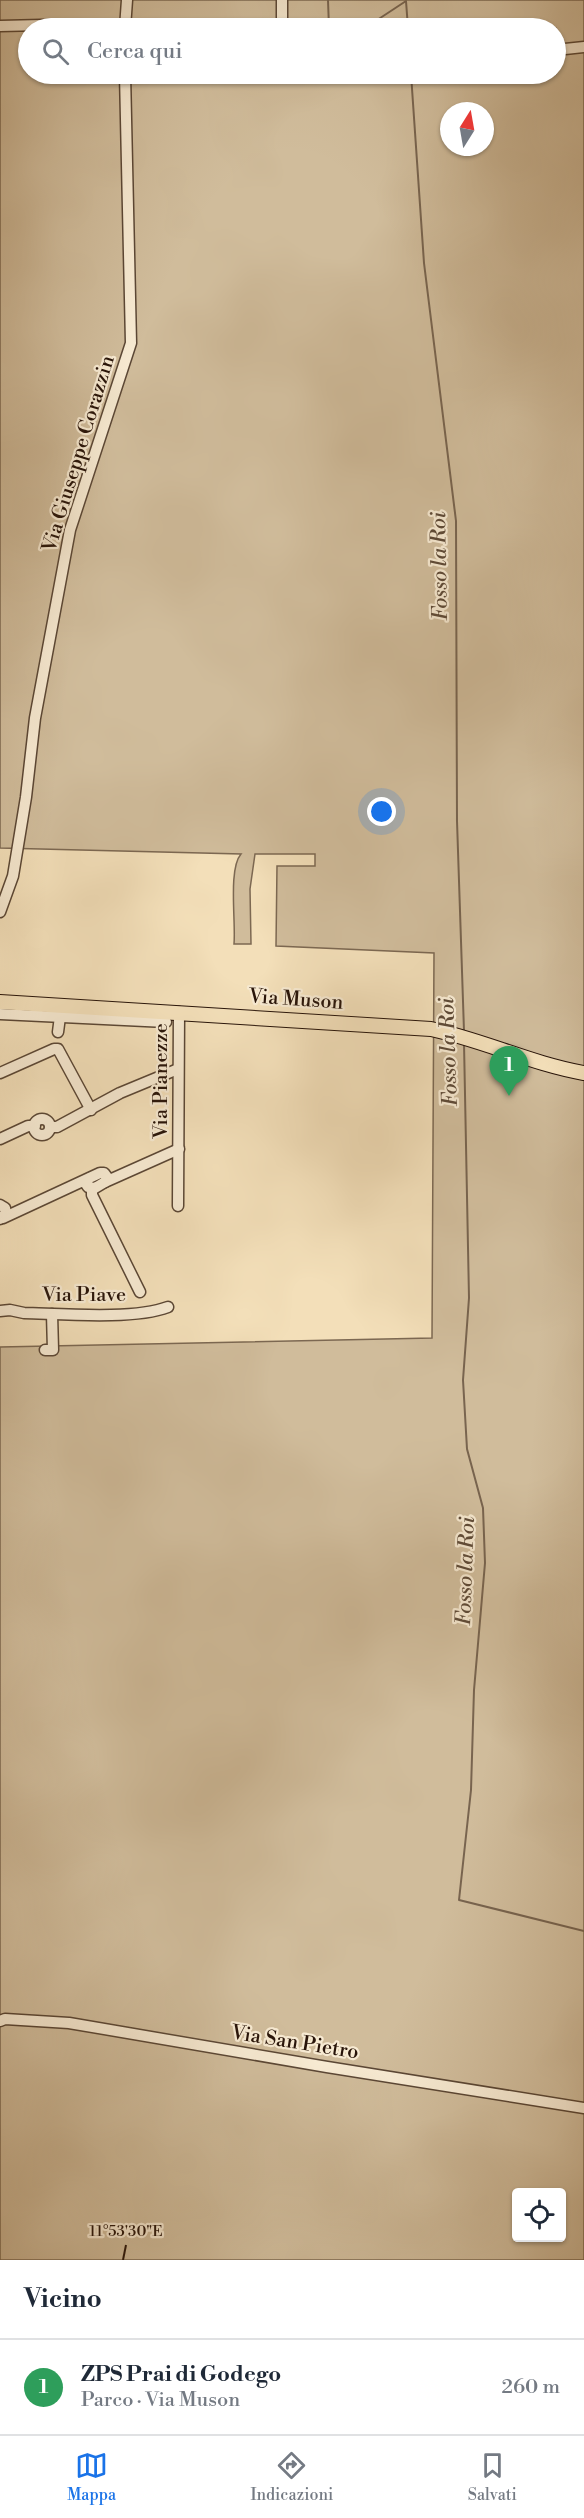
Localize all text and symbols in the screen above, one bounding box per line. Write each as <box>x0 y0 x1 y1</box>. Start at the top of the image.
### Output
search box <box>18 18 566 84</box>
icon: search <box>39 35 72 68</box>
text: Cerca qui <box>87 38 183 65</box>
north arrow <box>440 102 494 156</box>
street label: Via Giuseppe Corazzin <box>37 353 121 556</box>
water label: Fosso la Roi <box>426 511 454 621</box>
your location <box>367 797 396 826</box>
street label: Via Muson <box>247 984 344 1016</box>
water label: Fosso la Roi <box>434 997 464 1107</box>
street label: Via Pianezze <box>149 1023 174 1140</box>
pin: 1 <box>490 1046 528 1096</box>
street label: Via Piave <box>41 1283 126 1308</box>
water label: Fosso la Roi <box>451 1516 481 1626</box>
street label: Via San Pietro <box>228 2020 361 2065</box>
map controls <box>512 2188 566 2242</box>
button: locate <box>512 2188 566 2242</box>
text: 11°53'30"E <box>89 2222 163 2241</box>
text: Vicino <box>24 2283 102 2315</box>
text: ZPS Prai di Godego <box>81 2361 281 2388</box>
text: 1 <box>39 2375 48 2400</box>
text: 260 m <box>502 2375 560 2400</box>
text: Parco · Via Muson <box>81 2388 240 2413</box>
tab: Mappa <box>67 2449 116 2505</box>
tab: Indicazioni <box>250 2449 333 2505</box>
tab: Salvati <box>468 2449 517 2505</box>

